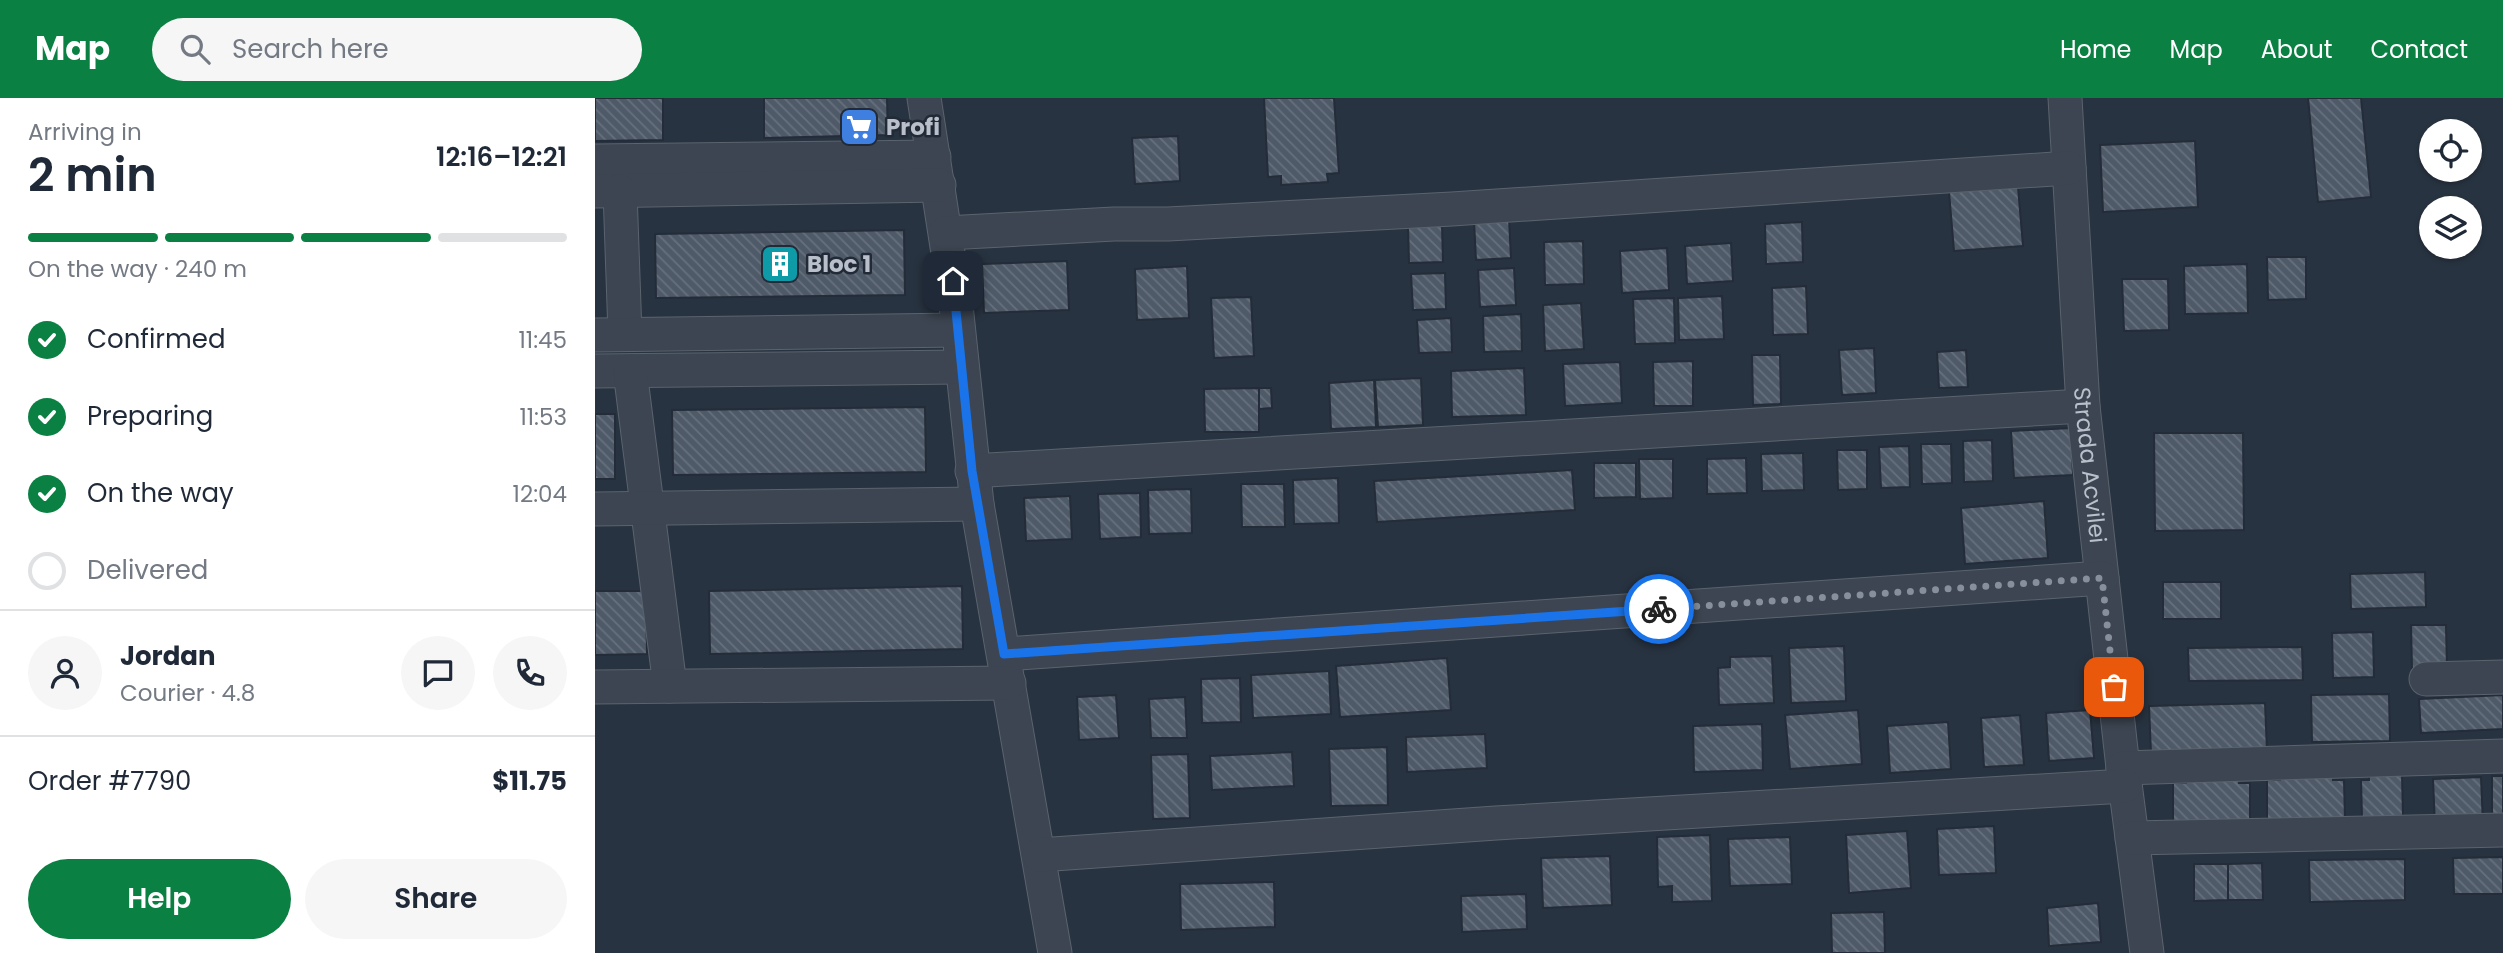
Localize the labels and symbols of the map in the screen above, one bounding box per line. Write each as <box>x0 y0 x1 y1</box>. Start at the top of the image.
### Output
supermarket icon: Profi <box>838 106 880 148</box>
place label: Profi <box>886 111 940 143</box>
building icon: Bloc 1 <box>759 243 801 285</box>
place label: Bloc 1 <box>807 248 871 280</box>
pin <box>923 251 983 311</box>
street label: Strada Acvilei <box>2066 386 2114 545</box>
courier <box>1624 574 1694 644</box>
pin <box>2084 657 2144 717</box>

